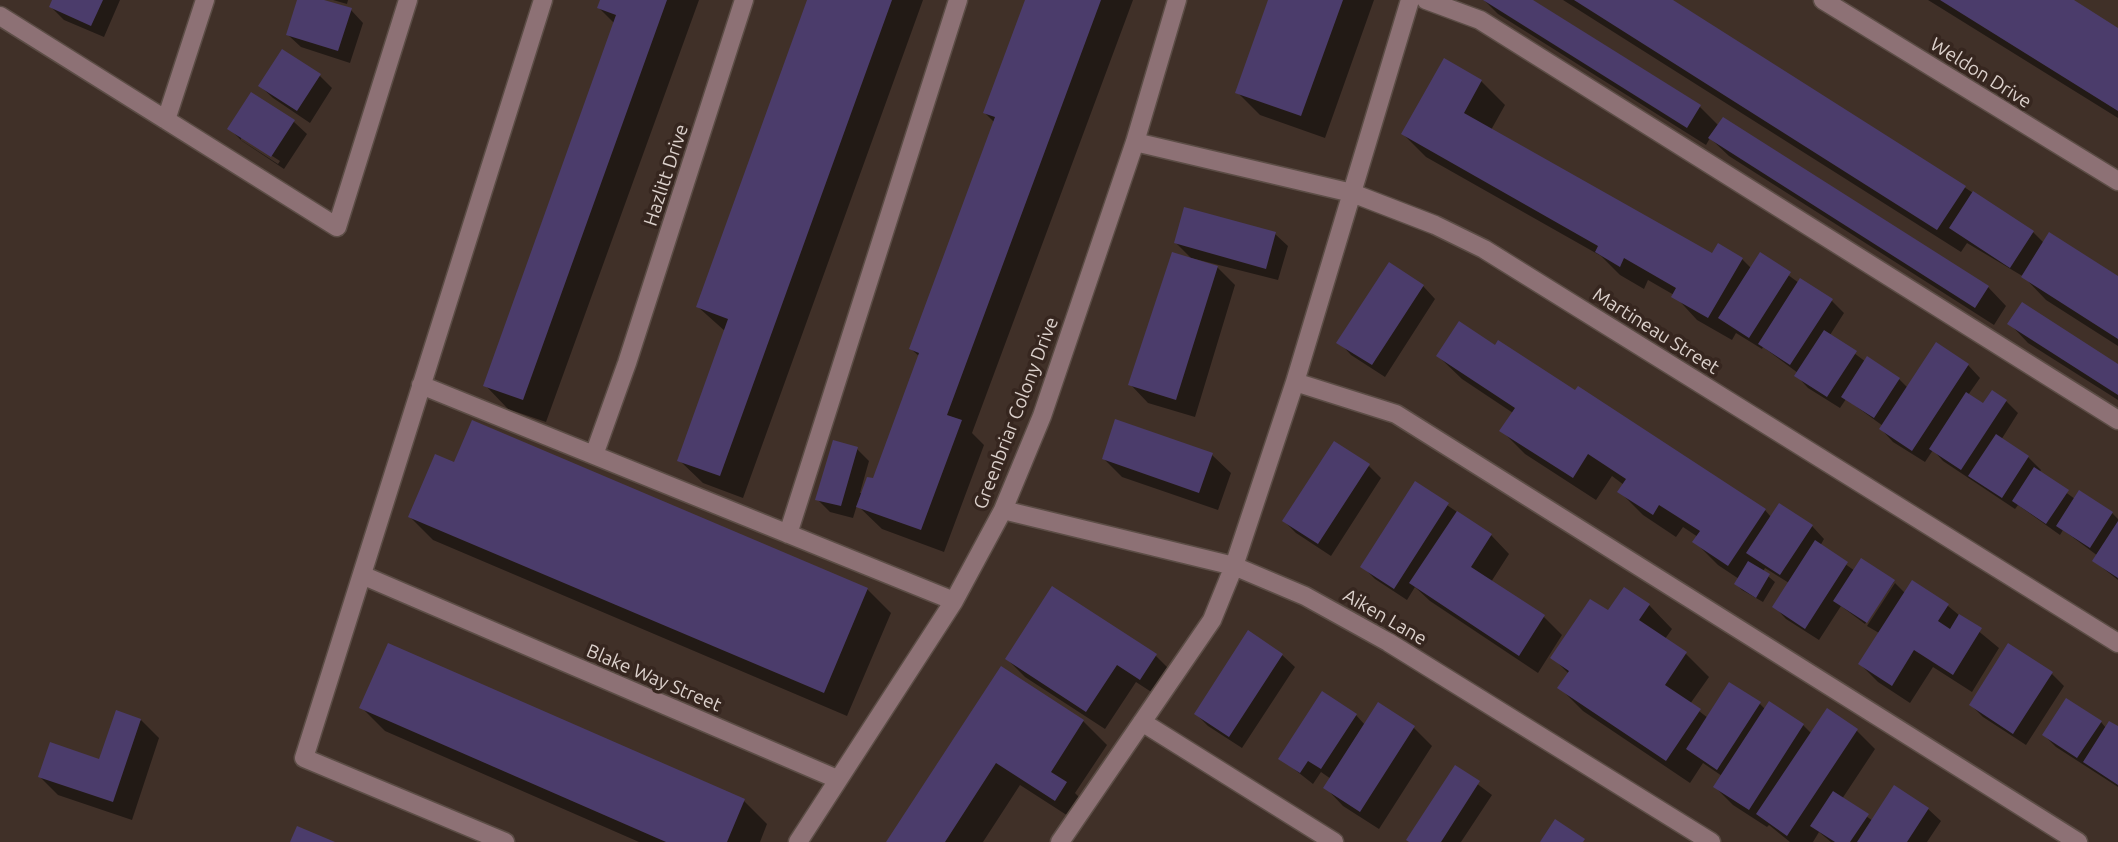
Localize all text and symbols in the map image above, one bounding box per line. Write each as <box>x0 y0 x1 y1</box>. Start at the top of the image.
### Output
street label: Weldon Drive <box>1926 33 2036 113</box>
street label: Hazlitt Drive <box>639 121 693 229</box>
street label: Martineau Street <box>1589 283 1723 379</box>
street label: Greenbriar Colony Drive <box>969 314 1063 512</box>
street label: Aiken Lane <box>1339 584 1431 650</box>
street label: Blake Way Street <box>583 639 725 717</box>

